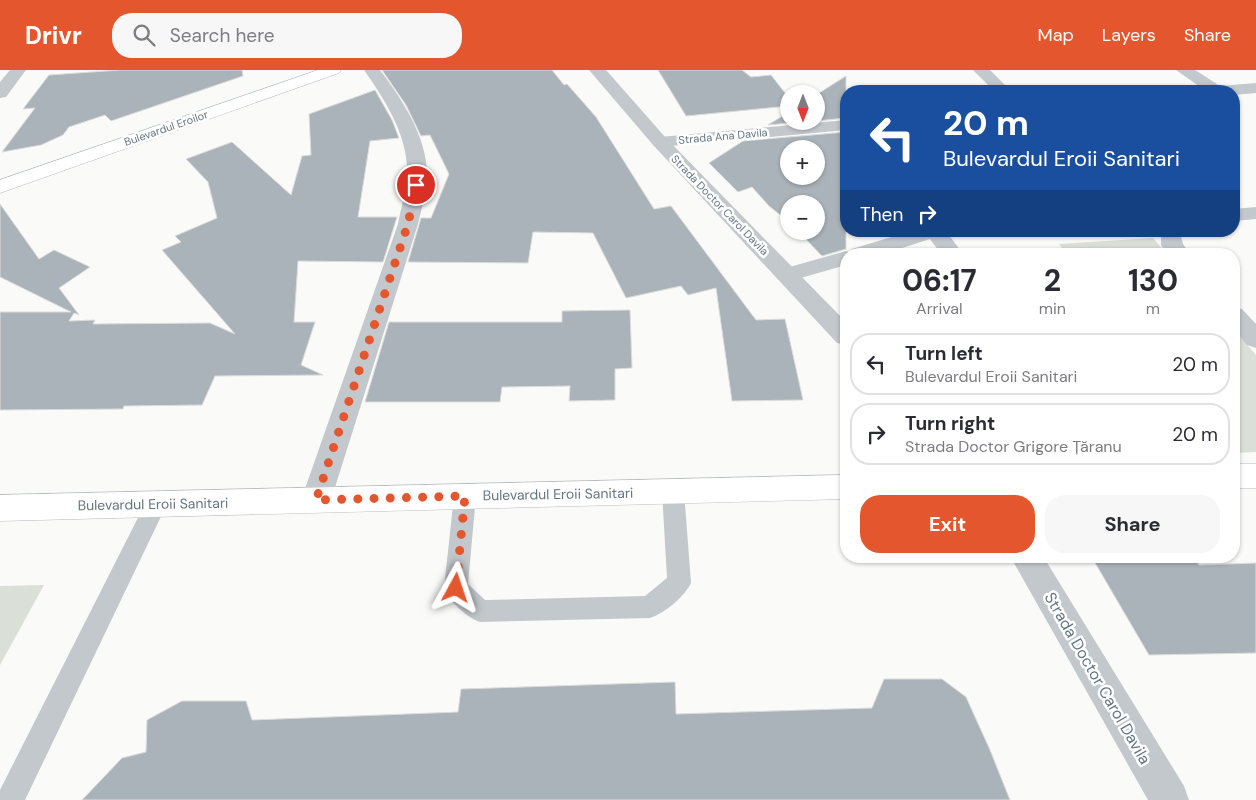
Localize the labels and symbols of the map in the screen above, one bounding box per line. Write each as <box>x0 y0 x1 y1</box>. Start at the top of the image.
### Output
north arrow <box>780 85 825 130</box>
street label: Bulevardul Eroilor <box>122 107 210 149</box>
street label: Strada Ana Davila <box>678 125 768 147</box>
street label: Strada Doctor Carol Davila <box>668 152 772 258</box>
pin <box>395 164 437 206</box>
street label: Bulevardul Eroii Sanitari <box>482 484 634 504</box>
street label: Bulevardul Eroii Sanitari <box>77 494 229 514</box>
position arrow <box>429 561 481 613</box>
street label: Strada Doctor Carol Davila <box>1040 588 1156 768</box>

